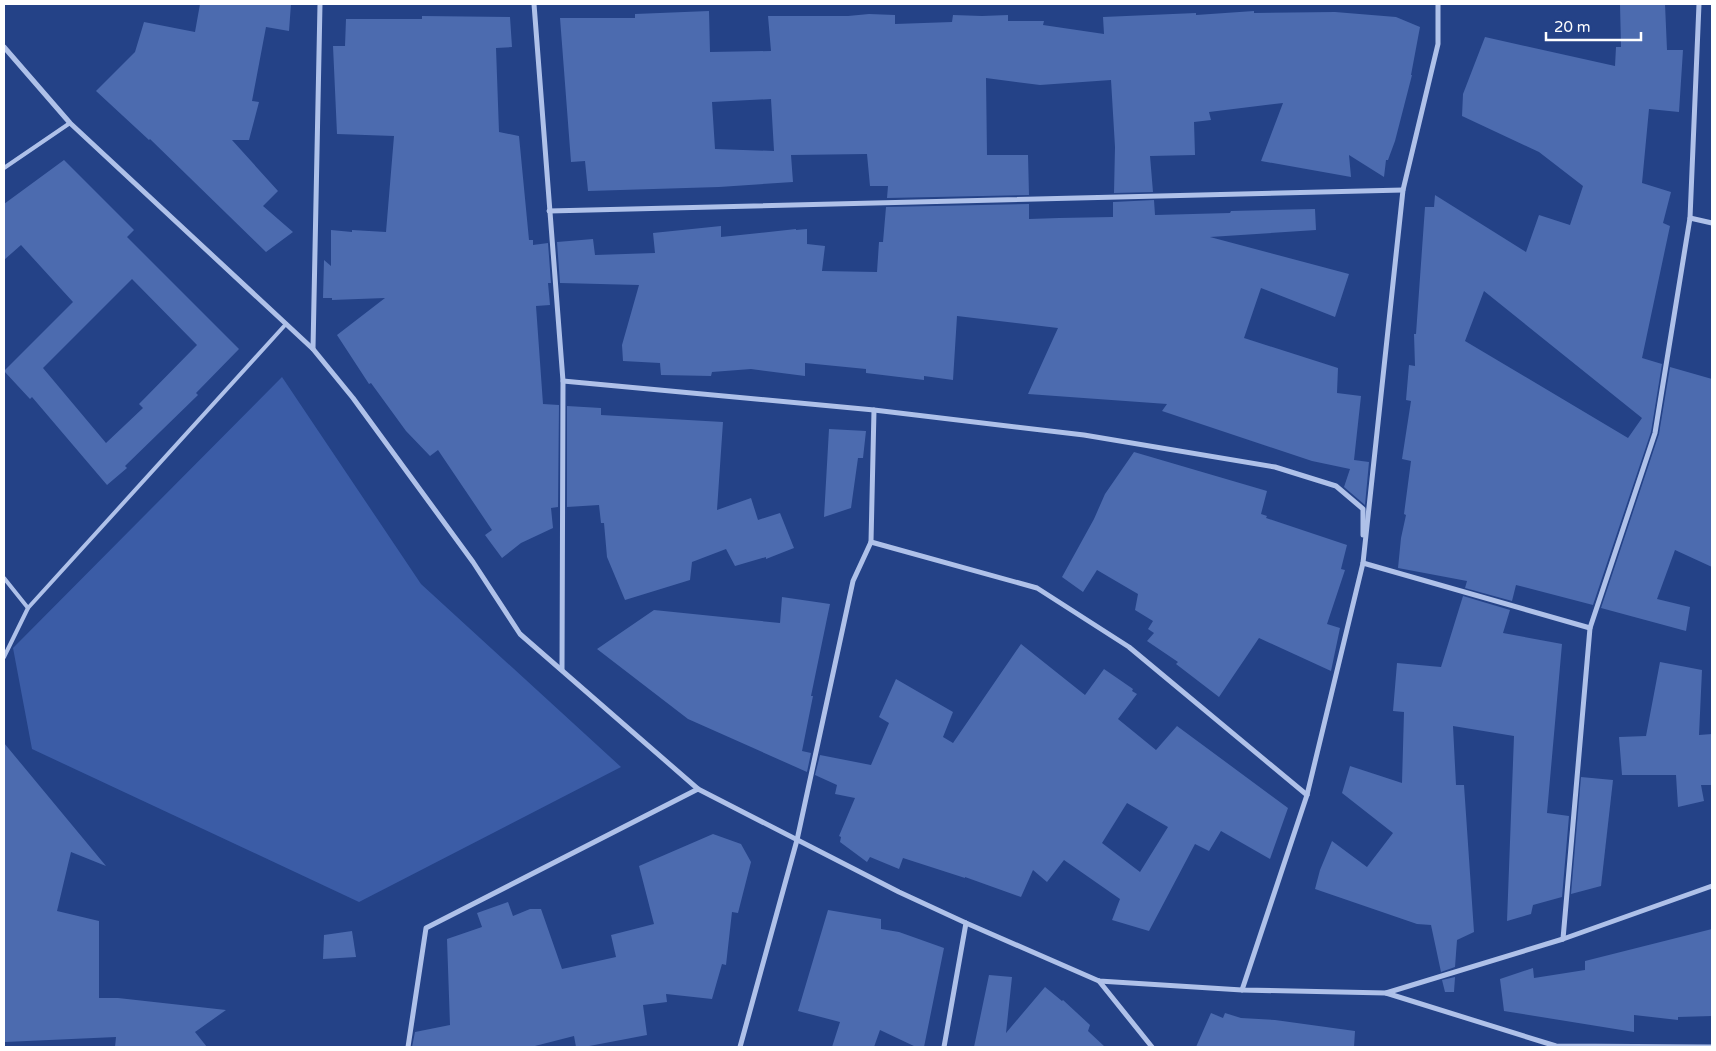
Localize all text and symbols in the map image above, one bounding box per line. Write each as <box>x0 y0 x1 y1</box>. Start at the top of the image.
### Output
scale bar <box>1546 10 1641 42</box>
text: 20 m <box>1554 18 1591 36</box>

